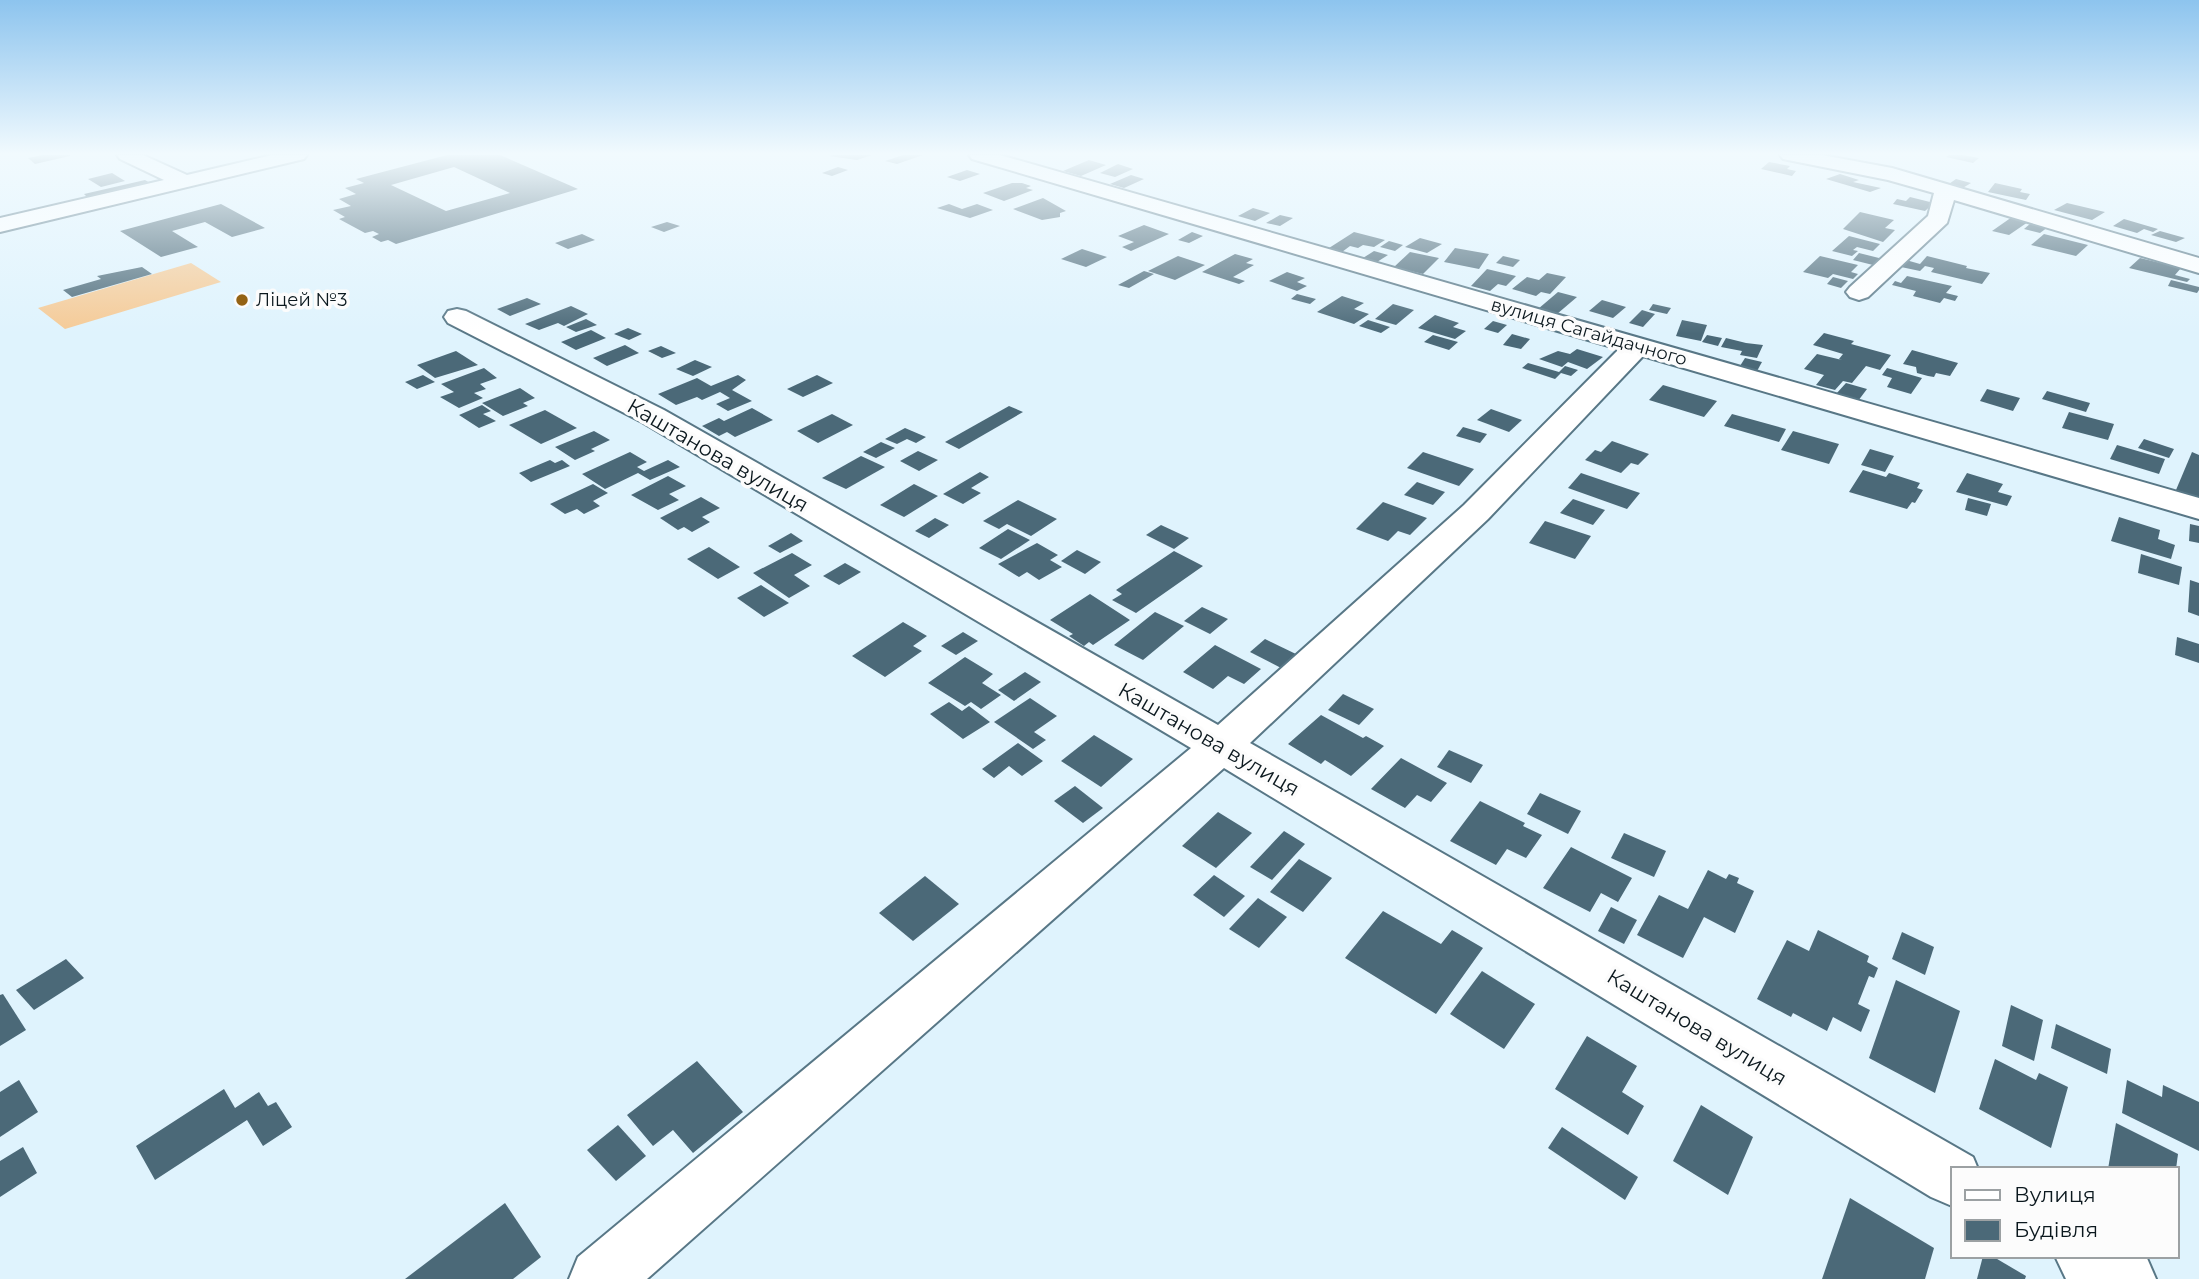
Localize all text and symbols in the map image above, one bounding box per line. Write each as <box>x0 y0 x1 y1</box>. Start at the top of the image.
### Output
place label: Ліцей №3 <box>256 289 347 311</box>
marker: Ліцей №3 <box>234 292 250 308</box>
street label: вулиця Сагайдачного <box>1488 293 1690 371</box>
street label: Каштанова вулиця <box>623 393 813 517</box>
street label: Каштанова вулиця <box>1114 677 1304 801</box>
street label: Каштанова вулиця <box>1603 963 1791 1091</box>
legend <box>1951 1167 2178 1258</box>
text: Вулиця <box>2014 1182 2096 1207</box>
text: Будівля <box>2014 1217 2098 1242</box>

